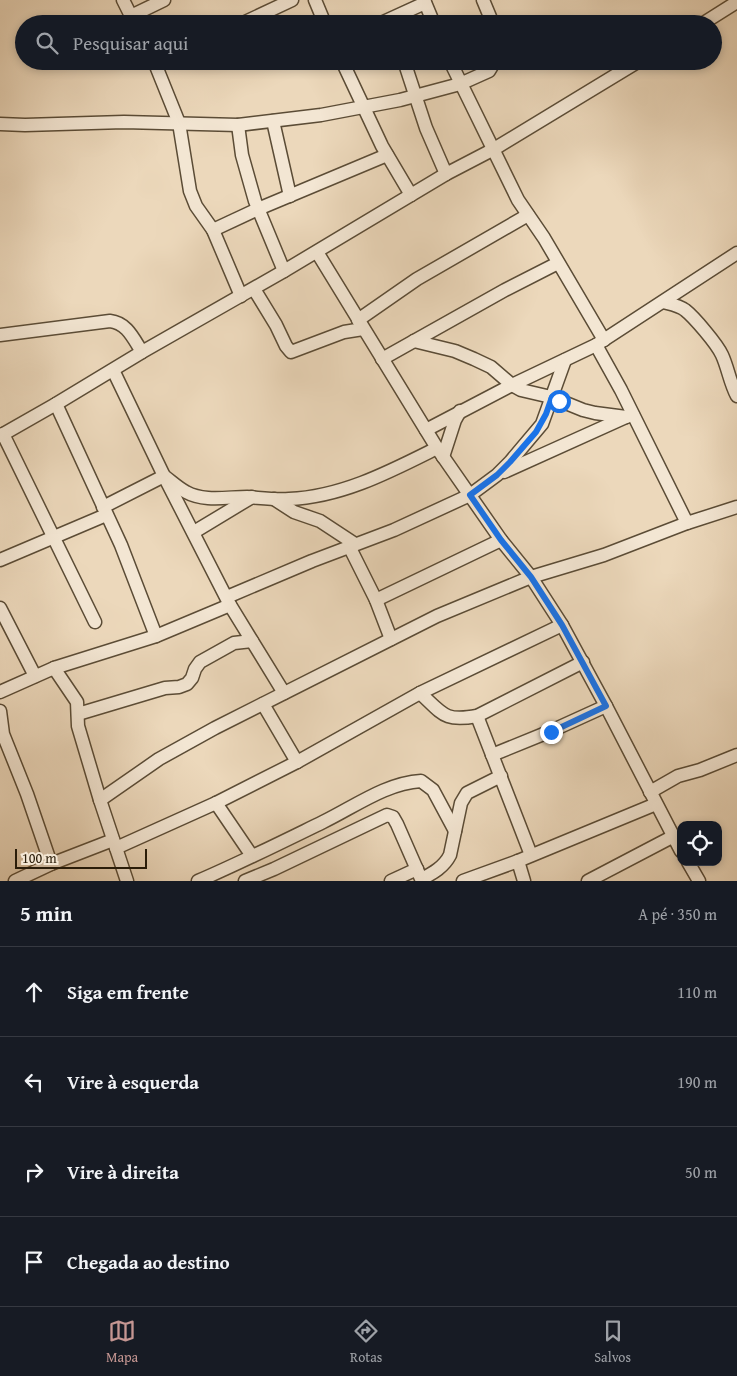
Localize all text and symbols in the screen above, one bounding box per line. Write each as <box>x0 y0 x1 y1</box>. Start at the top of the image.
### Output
search box <box>15 15 722 70</box>
icon: search <box>33 29 61 57</box>
text: Pesquisar aqui <box>73 29 188 57</box>
route start <box>548 390 571 413</box>
route end <box>540 721 563 744</box>
map controls <box>677 821 722 866</box>
button: locate <box>677 821 722 866</box>
scale bar <box>15 846 148 869</box>
text: 100 m <box>22 848 57 868</box>
text: 5 min <box>20 898 72 929</box>
text: A pé · 350 m <box>638 902 717 926</box>
icon: ahead <box>20 978 48 1006</box>
text: Siga em frente <box>67 978 189 1006</box>
text: 110 m <box>677 980 717 1004</box>
icon: left <box>20 1068 48 1096</box>
text: Vire à esquerda <box>67 1068 199 1096</box>
text: 190 m <box>677 1070 717 1094</box>
icon: right <box>20 1158 48 1186</box>
text: Vire à direita <box>67 1158 179 1186</box>
text: 50 m <box>685 1160 717 1184</box>
icon: arrive <box>20 1248 48 1276</box>
text: Chegada ao destino <box>67 1248 230 1276</box>
tab: Mapa <box>106 1317 138 1367</box>
tab: Rotas <box>350 1317 382 1367</box>
tab: Salvos <box>594 1317 631 1367</box>

